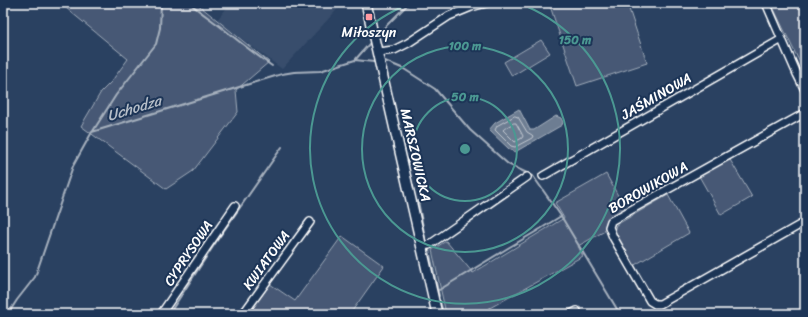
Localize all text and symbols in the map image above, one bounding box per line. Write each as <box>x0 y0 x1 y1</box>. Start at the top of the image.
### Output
marker: Miłoszyn <box>364 12 374 22</box>
place label: Miłoszyn <box>342 20 397 45</box>
text: 150 m <box>559 29 592 51</box>
text: 100 m <box>449 35 482 57</box>
street label: JAŚMINOWA <box>615 66 697 127</box>
text: 50 m <box>451 86 479 108</box>
water label: Uchodza <box>104 87 167 129</box>
street label: MARSZOWICKA <box>393 106 438 204</box>
centre of rings <box>458 142 472 156</box>
street label: BOROWIKOWA <box>604 154 693 220</box>
street label: CYPRYSOWA <box>157 215 220 291</box>
street label: KWIATOWA <box>236 225 297 296</box>

